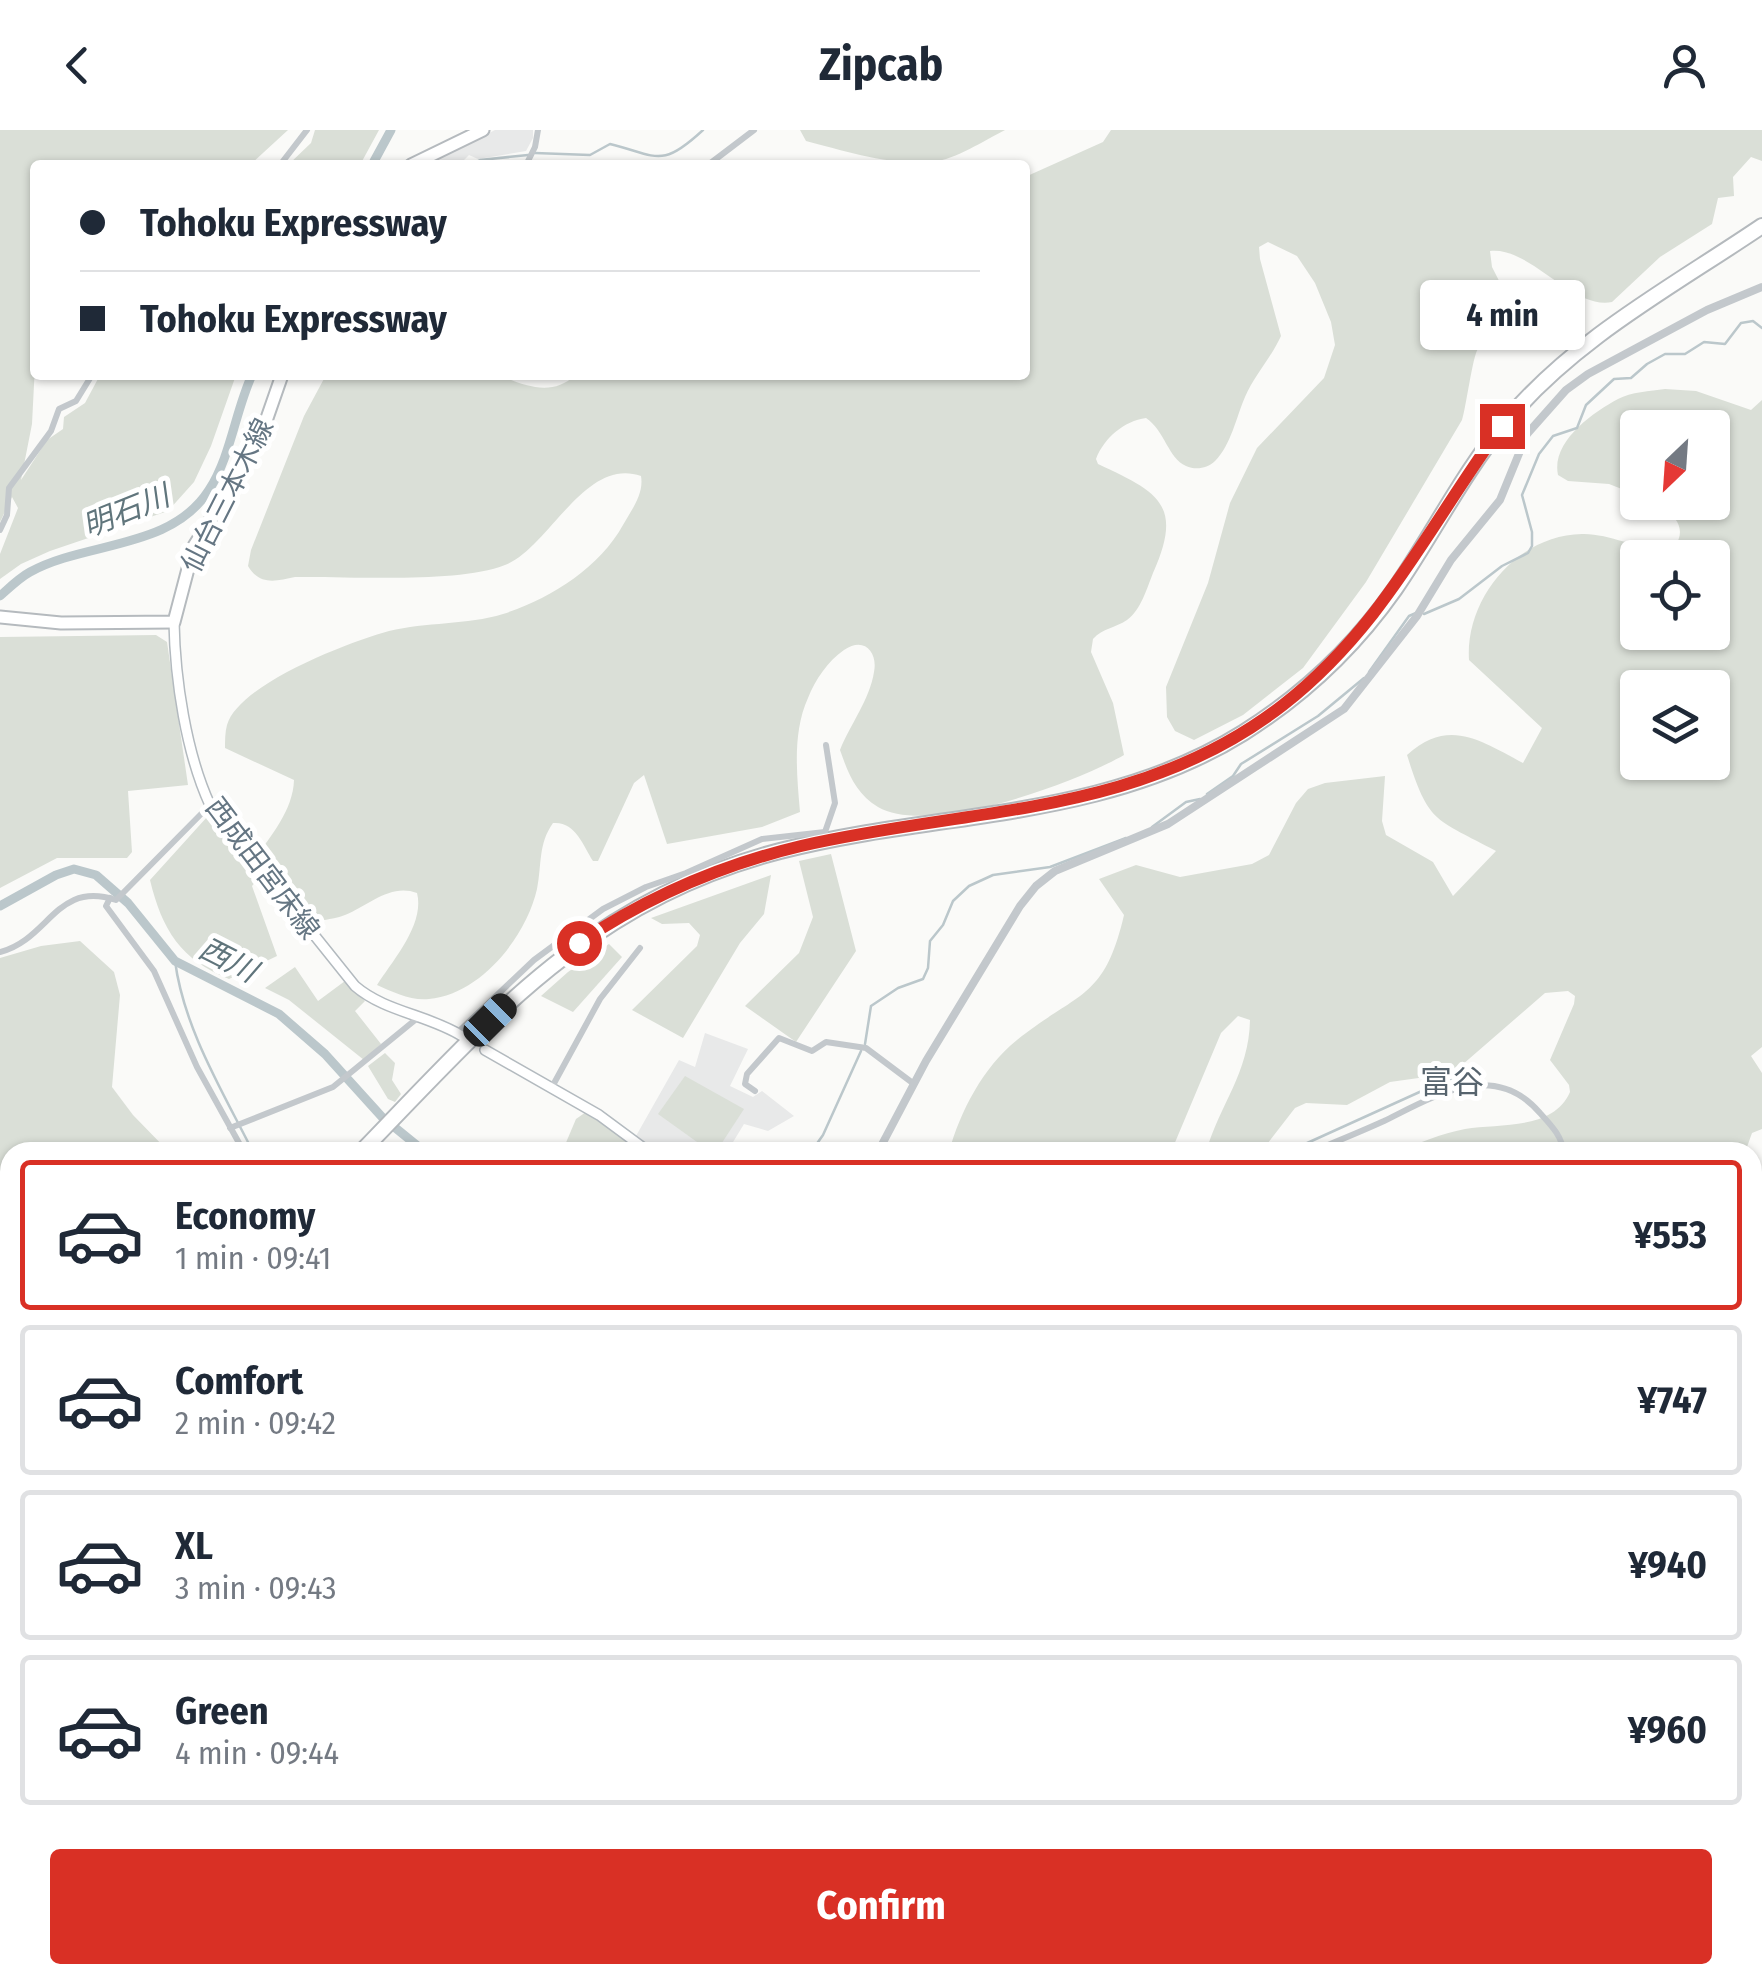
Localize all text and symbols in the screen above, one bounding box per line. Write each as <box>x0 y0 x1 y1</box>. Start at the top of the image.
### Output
icon: back <box>50 38 105 93</box>
text: Zipcab <box>819 38 943 92</box>
icon: person <box>1657 38 1712 93</box>
text: Tohoku Expressway <box>140 200 447 246</box>
callout: 4 min <box>1420 281 1584 351</box>
text: Tohoku Expressway <box>140 296 447 342</box>
text: 4 min <box>1466 296 1539 334</box>
route end <box>1480 404 1525 449</box>
north arrow <box>1620 410 1730 520</box>
map controls <box>1620 410 1730 780</box>
street label: 仙台三本木線 <box>175 413 280 578</box>
water label: 明石川 <box>78 476 177 545</box>
button: locate <box>1620 540 1730 650</box>
button: layers <box>1620 670 1730 780</box>
street label: 西成田宮床線 <box>199 791 326 945</box>
route start <box>557 921 602 966</box>
water label: 西川 <box>193 930 266 991</box>
car <box>458 988 522 1052</box>
district label: 富谷 <box>1420 1063 1484 1101</box>
icon: car <box>55 1190 145 1280</box>
text: Economy <box>175 1193 315 1239</box>
text: ¥553 <box>1633 1212 1707 1258</box>
text: 1 min · 09:41 <box>175 1239 331 1277</box>
icon: car <box>55 1355 145 1445</box>
text: Comfort <box>175 1358 303 1404</box>
text: ¥747 <box>1637 1377 1707 1423</box>
text: 2 min · 09:42 <box>175 1404 336 1442</box>
icon: car <box>55 1520 145 1610</box>
text: XL <box>175 1523 213 1569</box>
text: ¥940 <box>1628 1542 1707 1588</box>
text: 3 min · 09:43 <box>175 1569 336 1607</box>
icon: car <box>55 1685 145 1775</box>
text: Green <box>175 1688 269 1734</box>
text: ¥960 <box>1628 1707 1707 1753</box>
text: 4 min · 09:44 <box>175 1734 339 1772</box>
button: Confirm <box>50 1849 1712 1964</box>

